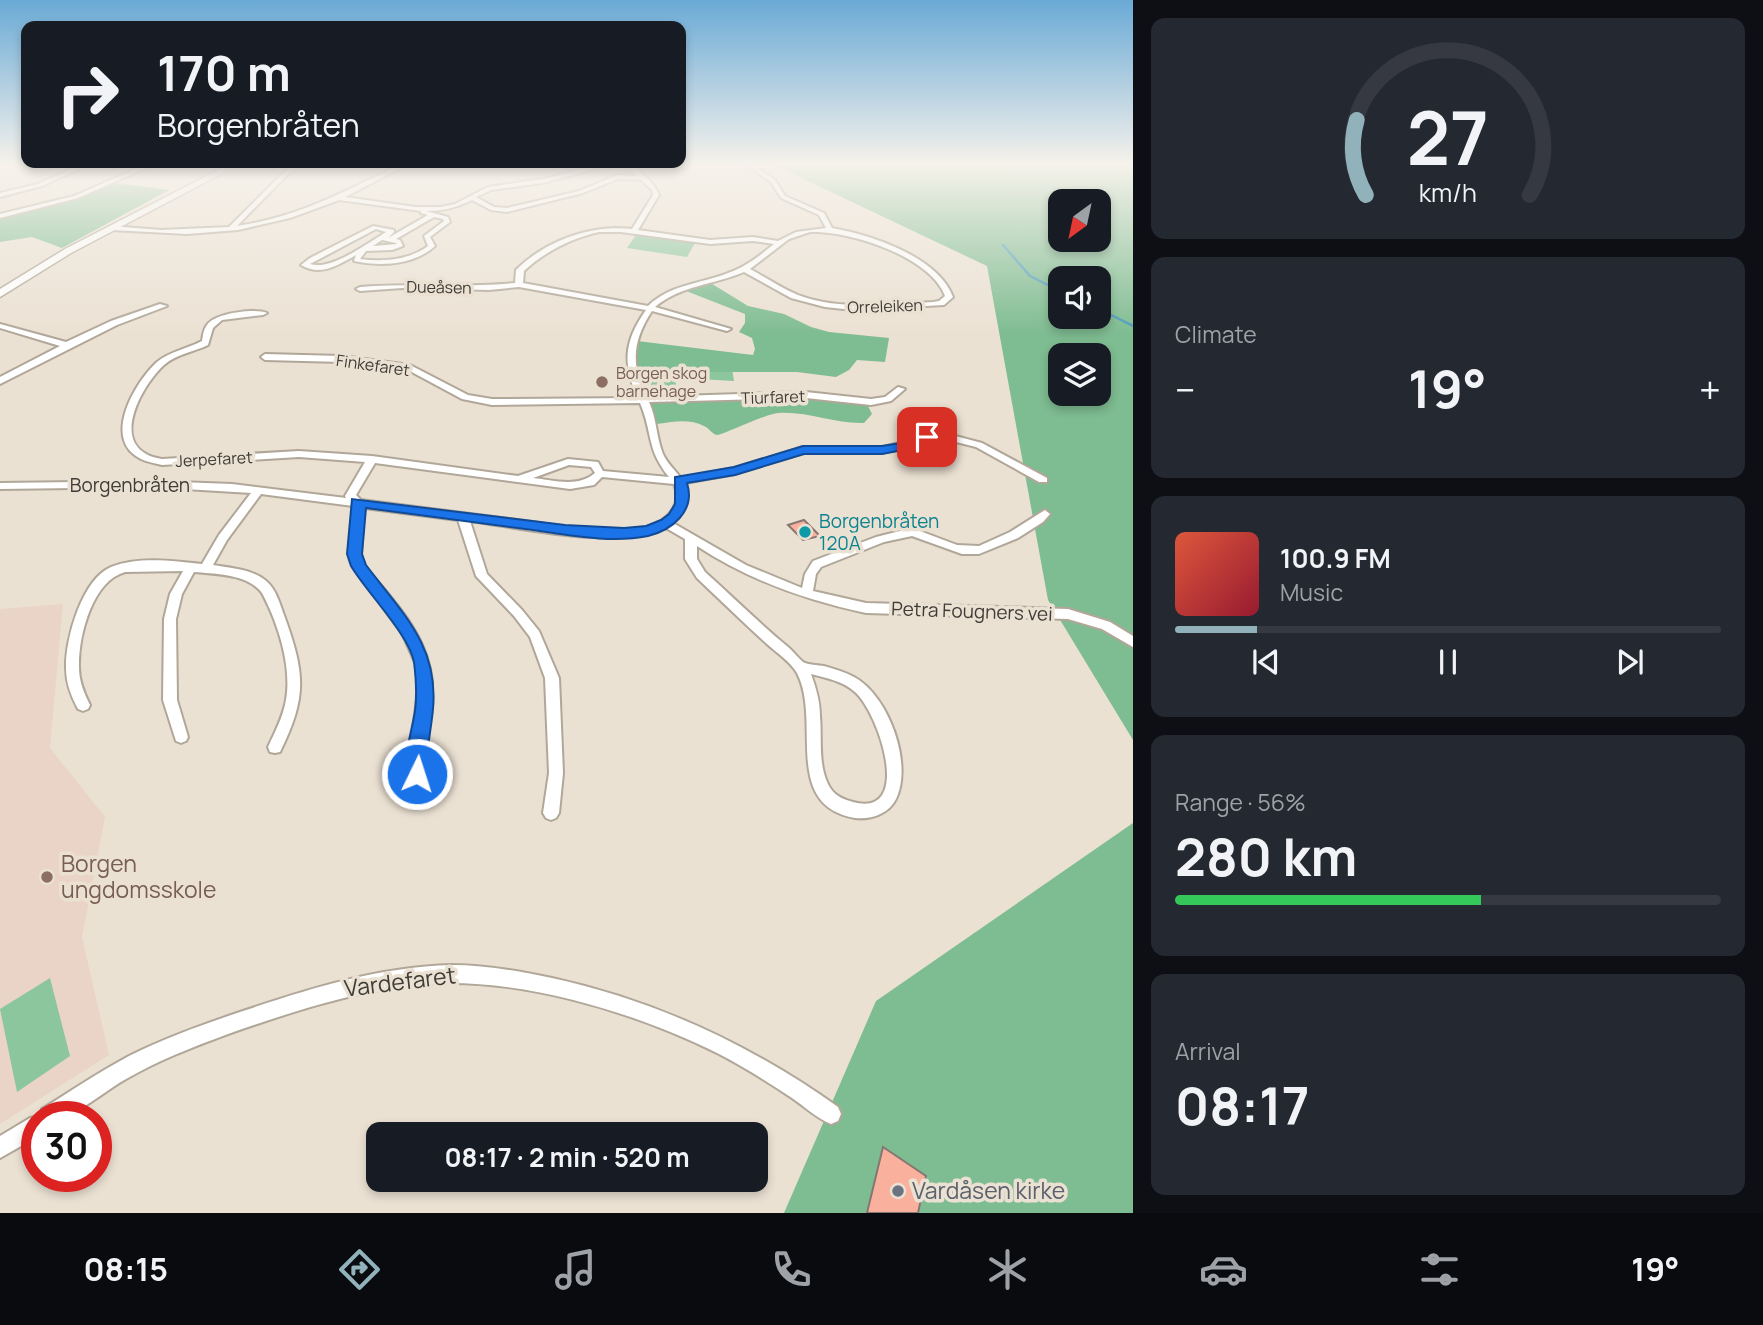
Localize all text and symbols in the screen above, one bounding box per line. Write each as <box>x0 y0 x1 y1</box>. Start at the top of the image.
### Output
text: 170 m <box>157 39 291 106</box>
icon: right <box>42 49 133 140</box>
text: 27 <box>1407 87 1489 187</box>
text: Borgenbråten <box>157 103 360 147</box>
text: km/h <box>1419 174 1477 209</box>
north arrow <box>1048 189 1111 252</box>
map controls <box>1048 189 1111 406</box>
button: sound <box>1048 266 1111 329</box>
street label: Dueåsen <box>406 275 472 299</box>
street label: Orreleiken <box>847 294 923 318</box>
text: Climate <box>1175 318 1257 350</box>
button: layers <box>1048 343 1111 406</box>
street label: Finkefaret <box>335 349 411 381</box>
text: 19° <box>1408 353 1487 424</box>
place label: Borgen skog barnehage <box>616 362 707 402</box>
text: − <box>1175 363 1196 415</box>
text: + <box>1699 363 1721 415</box>
marker: Borgen skog barnehage <box>594 374 610 390</box>
street label: Tiurfaret <box>741 385 805 409</box>
pin <box>897 407 957 467</box>
icon: arrive <box>908 418 946 456</box>
street label: Jerpefaret <box>175 446 253 472</box>
street label: Borgenbråten <box>70 472 190 498</box>
place label: Borgenbråten 120A <box>819 508 939 556</box>
marker: Borgenbråten 120A <box>797 524 813 540</box>
text: 100.9 FM <box>1280 540 1391 576</box>
text: Music <box>1280 576 1343 608</box>
street label: Petra Fougners vei <box>891 595 1053 627</box>
icon: previous <box>1247 643 1285 681</box>
icon: pause <box>1429 643 1467 681</box>
icon: next <box>1611 643 1649 681</box>
position arrow <box>380 737 454 811</box>
text: Range · 56% <box>1175 786 1306 818</box>
text: 280 km <box>1175 821 1357 892</box>
place label: Borgen ungdomsskole <box>61 847 216 905</box>
marker: Borgen ungdomsskole <box>39 869 55 885</box>
street label: Vardefaret <box>342 958 457 1004</box>
text: Arrival <box>1175 1035 1241 1067</box>
text: 08:17 <box>1175 1070 1309 1141</box>
speed limit sign: 30 <box>21 1101 112 1192</box>
text: 08:17 · 2 min · 520 m <box>444 1139 690 1175</box>
place label: Vardåsen kirke <box>912 1174 1065 1206</box>
marker: Vardåsen kirke <box>890 1183 906 1199</box>
icon: directions <box>335 1245 384 1294</box>
icon: music <box>551 1245 600 1294</box>
icon: phone <box>767 1245 816 1294</box>
icon: climate <box>983 1245 1032 1294</box>
icon: car <box>1199 1245 1248 1294</box>
icon: filters <box>1415 1245 1464 1294</box>
text: 08:15 <box>84 1247 168 1291</box>
text: 19° <box>1631 1247 1679 1291</box>

